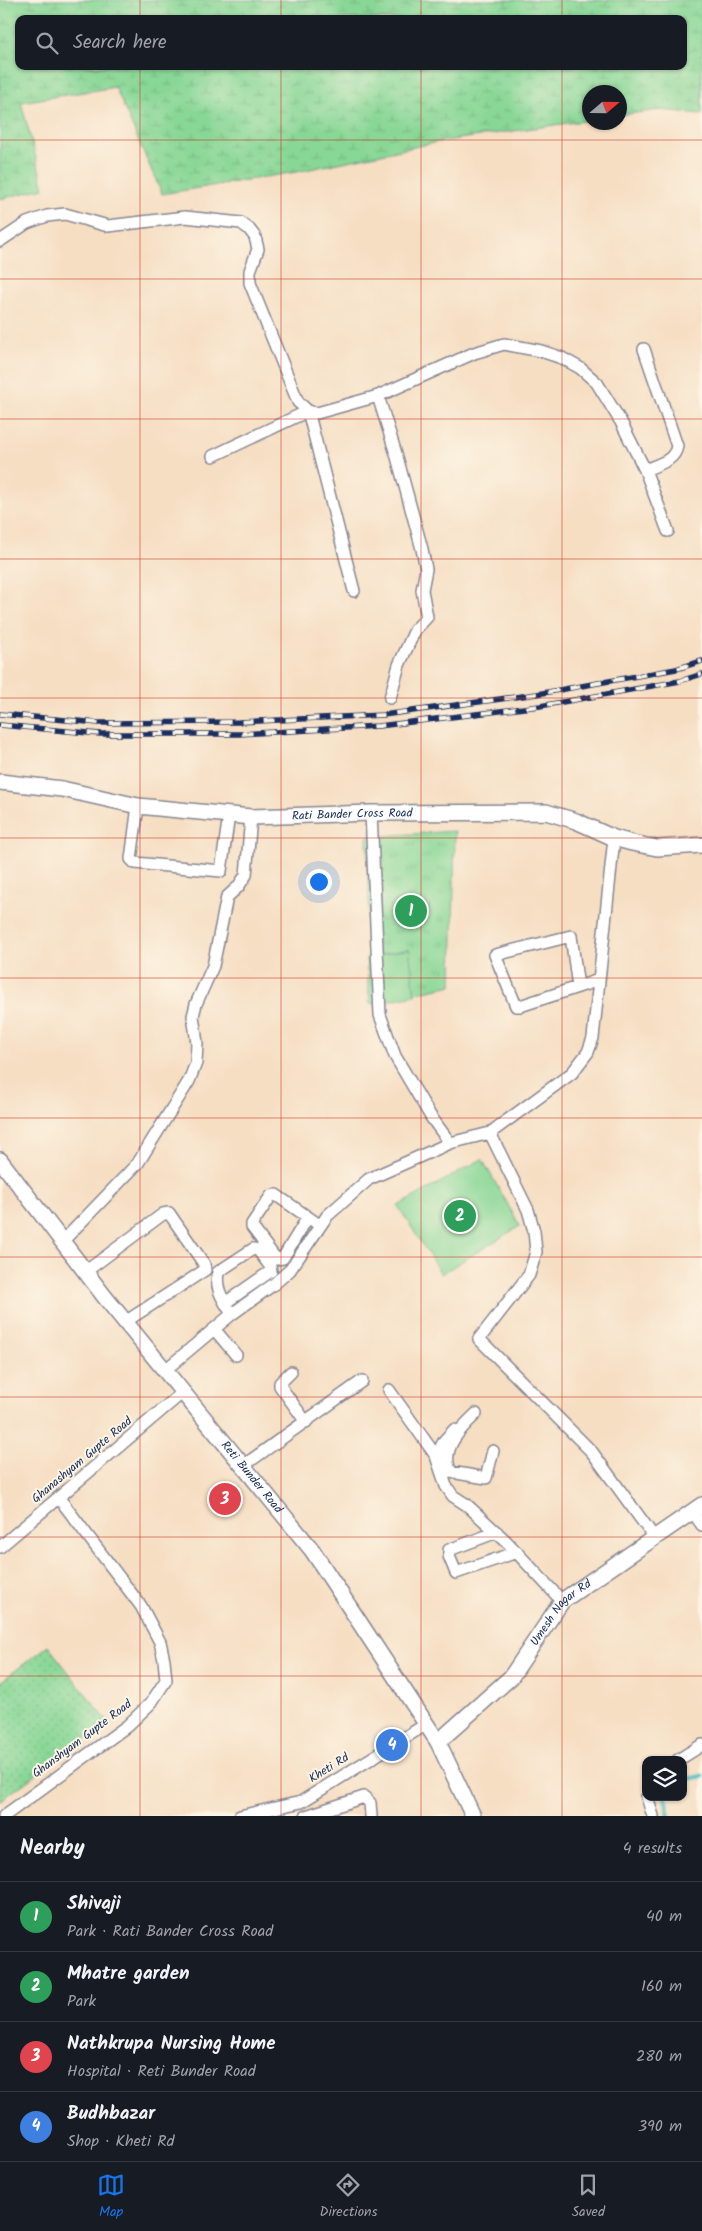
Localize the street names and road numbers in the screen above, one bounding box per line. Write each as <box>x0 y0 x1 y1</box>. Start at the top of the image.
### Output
street label: Rati Bander Cross Road <box>292 803 414 825</box>
street label: Ghanashyam Gupte Road <box>28 1411 137 1508</box>
street label: Reti Bunder Road <box>217 1436 288 1518</box>
street label: Umesh Nagar Rd <box>525 1574 596 1649</box>
street label: Ghanshyam Gupte Road <box>28 1694 137 1783</box>
street label: Kheti Rd <box>305 1748 354 1788</box>

